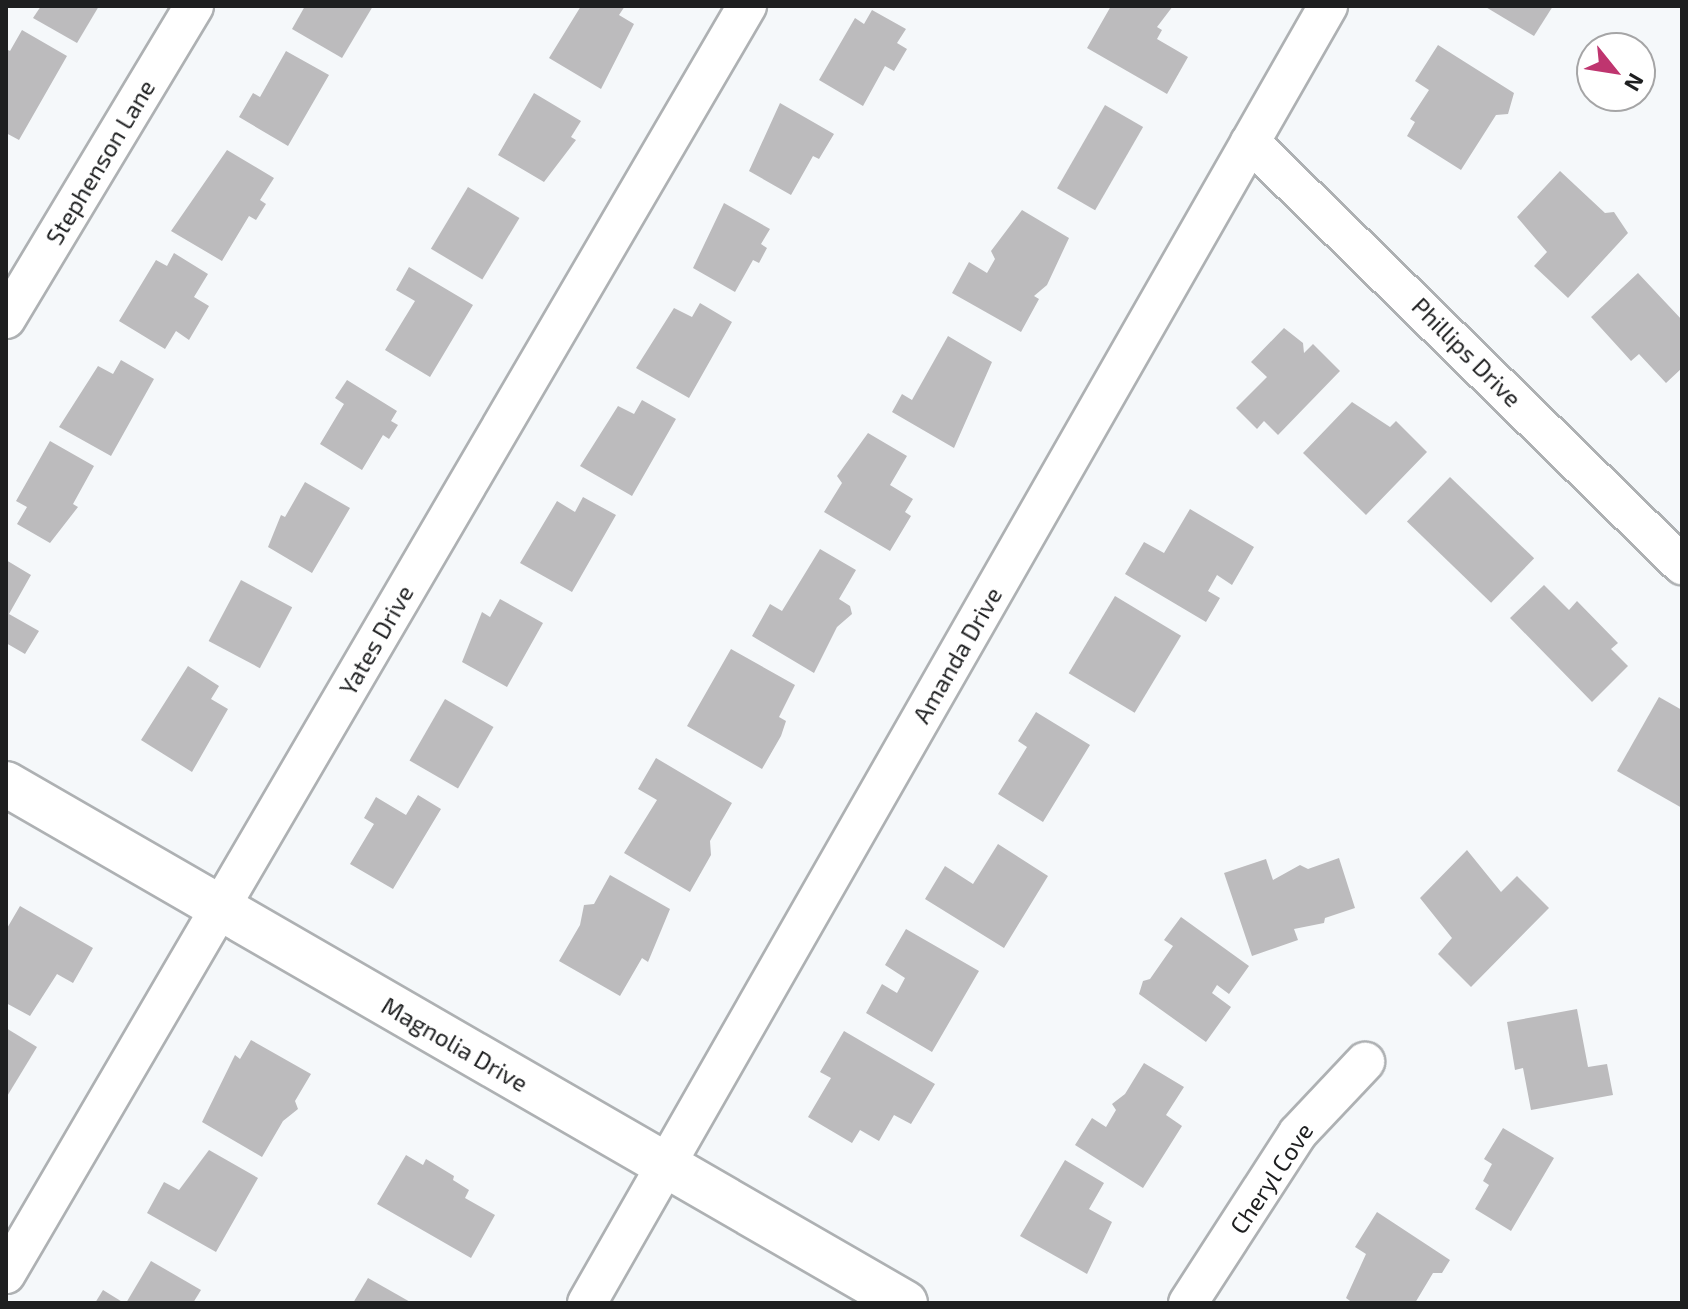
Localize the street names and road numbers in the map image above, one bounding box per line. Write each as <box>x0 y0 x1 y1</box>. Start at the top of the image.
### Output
street label: Stephenson Lane <box>39 74 161 250</box>
street label: Phillips Drive <box>1406 291 1528 413</box>
street label: Yates Drive <box>333 580 419 700</box>
street label: Amanda Drive <box>906 582 1008 728</box>
street label: Magnolia Drive <box>377 991 533 1097</box>
street label: Cheryl Cove <box>1223 1117 1319 1239</box>

